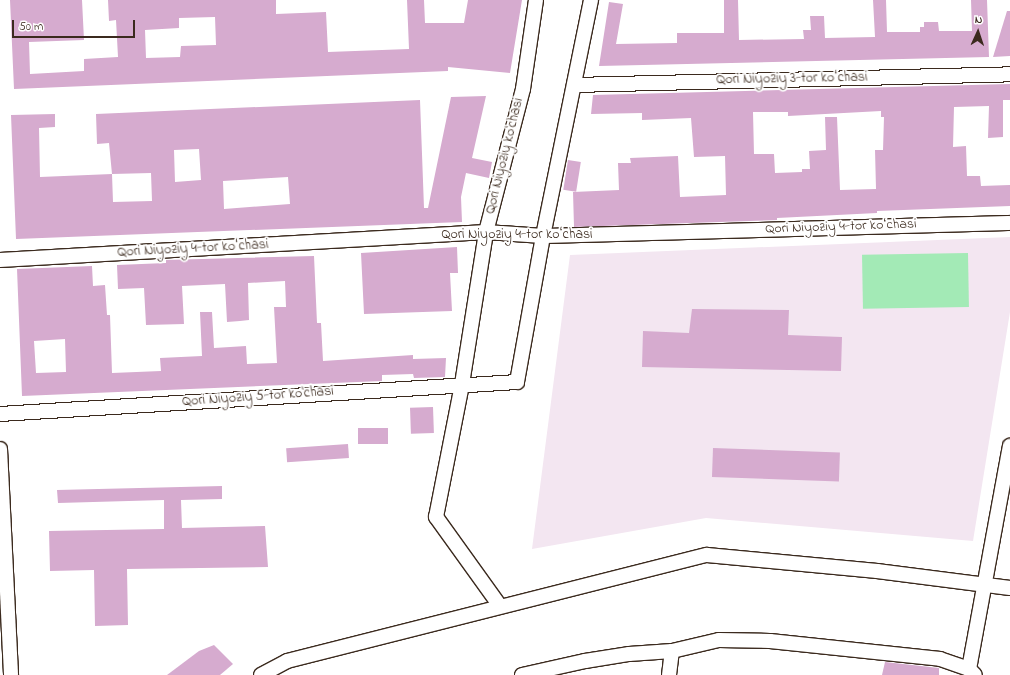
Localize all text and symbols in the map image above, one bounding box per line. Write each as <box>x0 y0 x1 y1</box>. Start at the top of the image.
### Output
scale bar <box>14 12 137 38</box>
north arrow <box>958 12 998 52</box>
text: N <box>974 12 983 28</box>
text: 50 m <box>19 18 43 36</box>
street label: Qori Niyoziy 3-tor koʻchasi <box>716 69 868 89</box>
street label: Qori Niyoziy ko'chasi <box>482 96 528 216</box>
street label: Qori Niyoziy 4-tor koʻchasi <box>765 216 917 238</box>
street label: Qori Niyoziy 4-tor koʻchasi <box>441 227 593 243</box>
street label: Qori Niyoziy 4-tor koʻchasi <box>117 237 269 261</box>
street label: Qori Niyoziy 5-tor ko'chasi <box>182 383 334 411</box>

